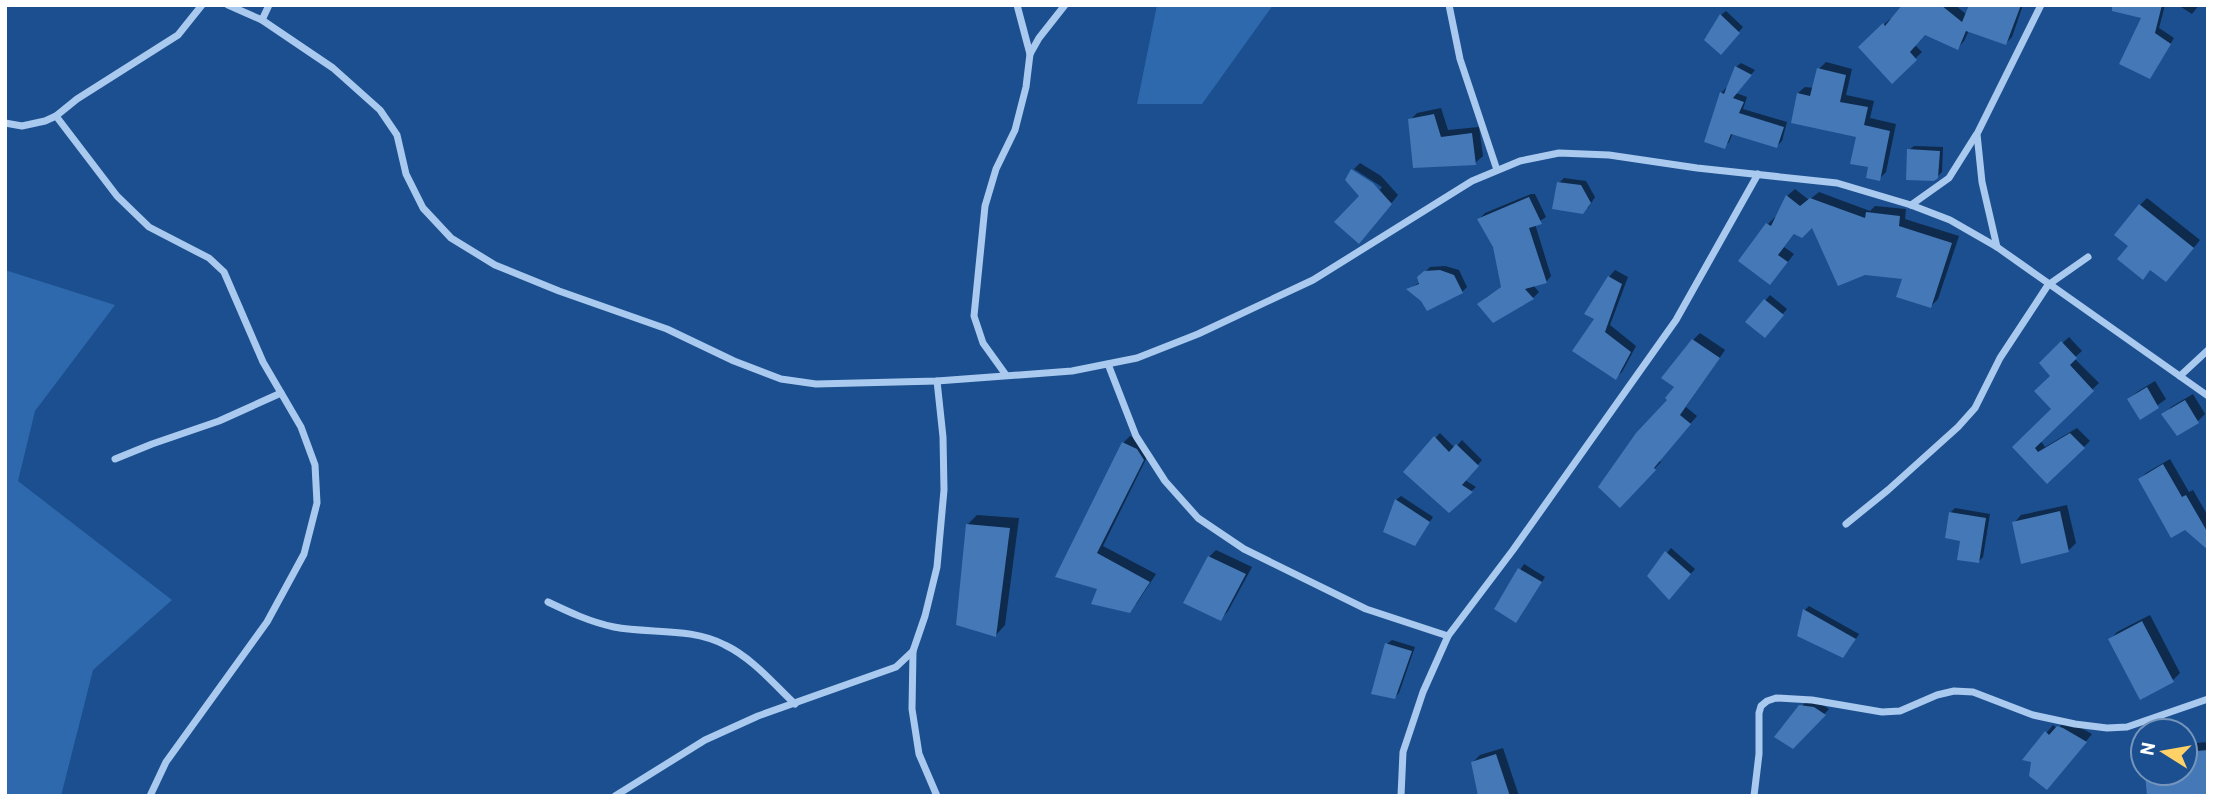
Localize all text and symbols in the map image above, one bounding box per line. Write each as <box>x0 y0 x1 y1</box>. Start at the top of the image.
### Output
north arrow <box>2129 717 2199 787</box>
text: N <box>2134 740 2159 757</box>

